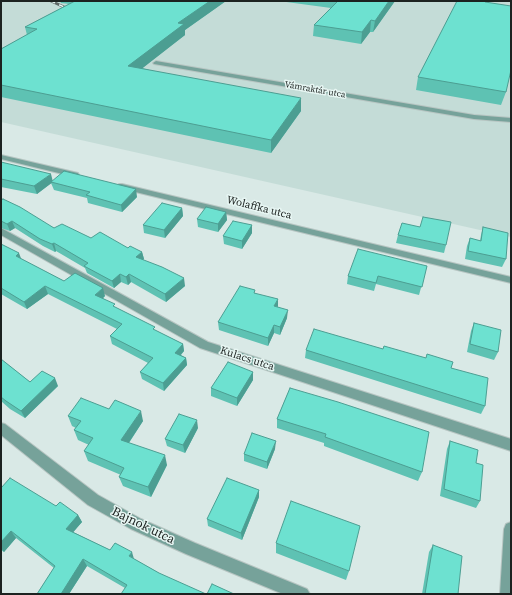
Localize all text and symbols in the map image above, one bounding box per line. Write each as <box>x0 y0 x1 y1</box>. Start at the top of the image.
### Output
street label: Vámraktár utca <box>284 79 346 101</box>
street label: Wolaffka utca <box>225 194 293 222</box>
street label: Kulacs utca <box>218 344 276 374</box>
street label: Bajnok utca <box>109 504 177 548</box>

